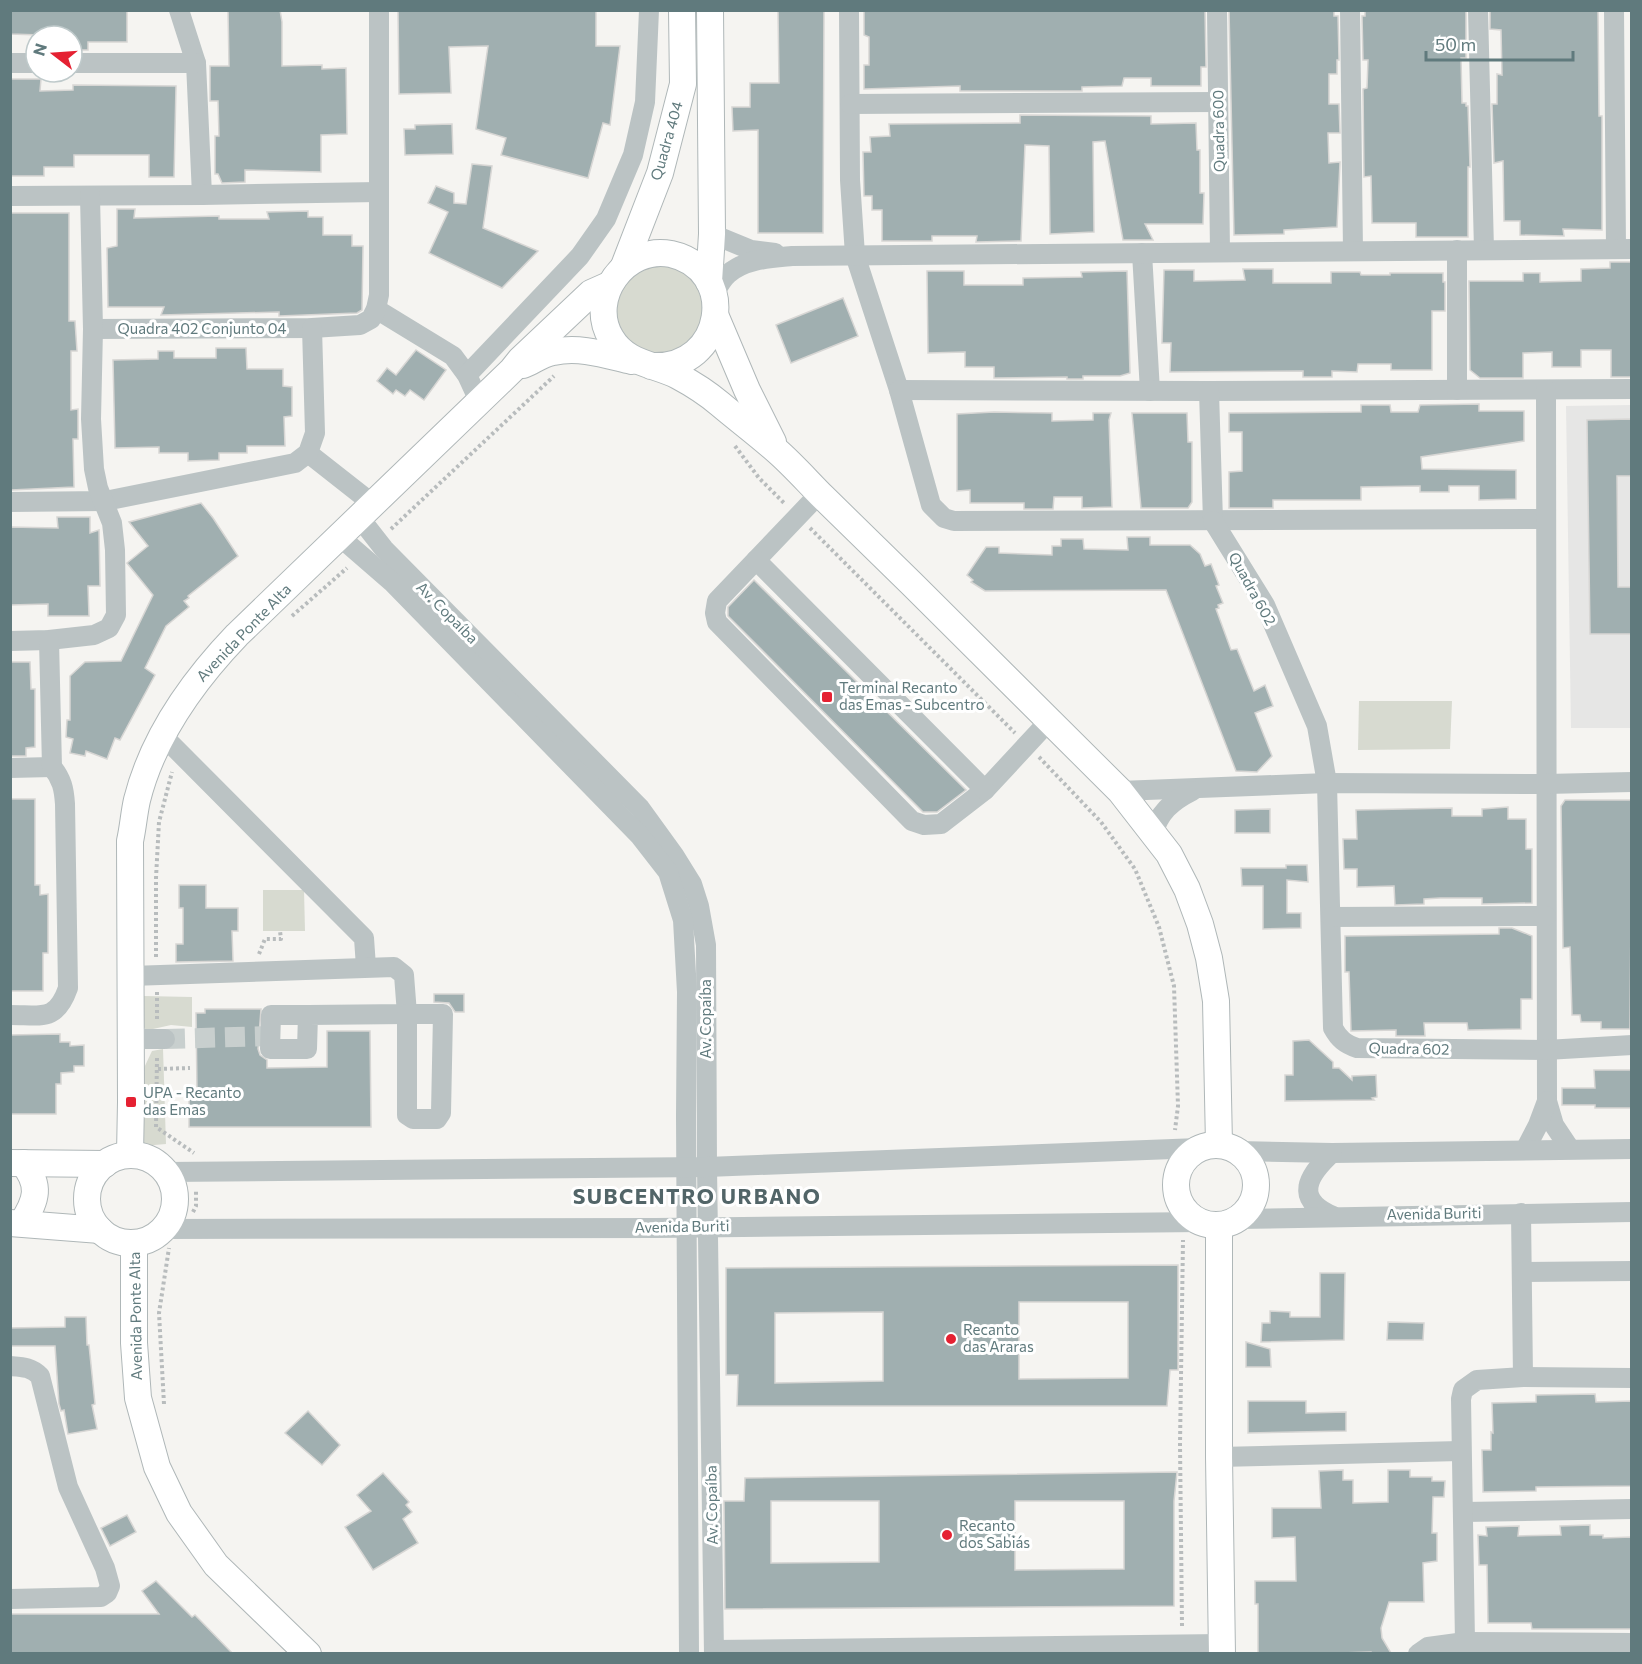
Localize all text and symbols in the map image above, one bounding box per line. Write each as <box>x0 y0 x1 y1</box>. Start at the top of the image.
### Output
north arrow <box>24 24 84 84</box>
scale bar <box>1426 24 1573 62</box>
text: 50 m <box>1435 33 1476 55</box>
text: N <box>28 41 50 58</box>
street label: Quadra 600 <box>1208 90 1228 172</box>
street label: Quadra 404 <box>646 99 686 182</box>
street label: Quadra 402 Conjunto 04 <box>118 319 286 337</box>
street label: Quadra 602 <box>1225 549 1280 628</box>
street label: Av. Copaíba <box>413 578 482 647</box>
street label: Avenida Ponte Alta <box>192 580 294 685</box>
place label: Terminal Recanto das Emas - Subcentro <box>839 678 985 713</box>
marker: Terminal Recanto das Emas - Subcentro <box>820 690 834 704</box>
street label: Av. Copaíba <box>696 979 714 1059</box>
street label: Quadra 602 <box>1368 1038 1450 1058</box>
place label: UPA - Recanto das Emas <box>143 1083 241 1118</box>
marker: UPA - Recanto das Emas <box>124 1095 138 1109</box>
district label: SUBCENTRO URBANO <box>573 1183 821 1208</box>
street label: Avenida Buriti <box>1386 1203 1482 1223</box>
street label: Avenida Buriti <box>634 1216 730 1236</box>
street label: Avenida Ponte Alta <box>125 1252 145 1380</box>
place label: Recanto das Araras <box>963 1320 1034 1355</box>
marker: Recanto das Araras <box>944 1332 958 1346</box>
street label: Av. Copaíba <box>701 1465 721 1545</box>
place label: Recanto dos Sabiás <box>959 1516 1030 1551</box>
marker: Recanto dos Sabiás <box>940 1528 954 1542</box>

